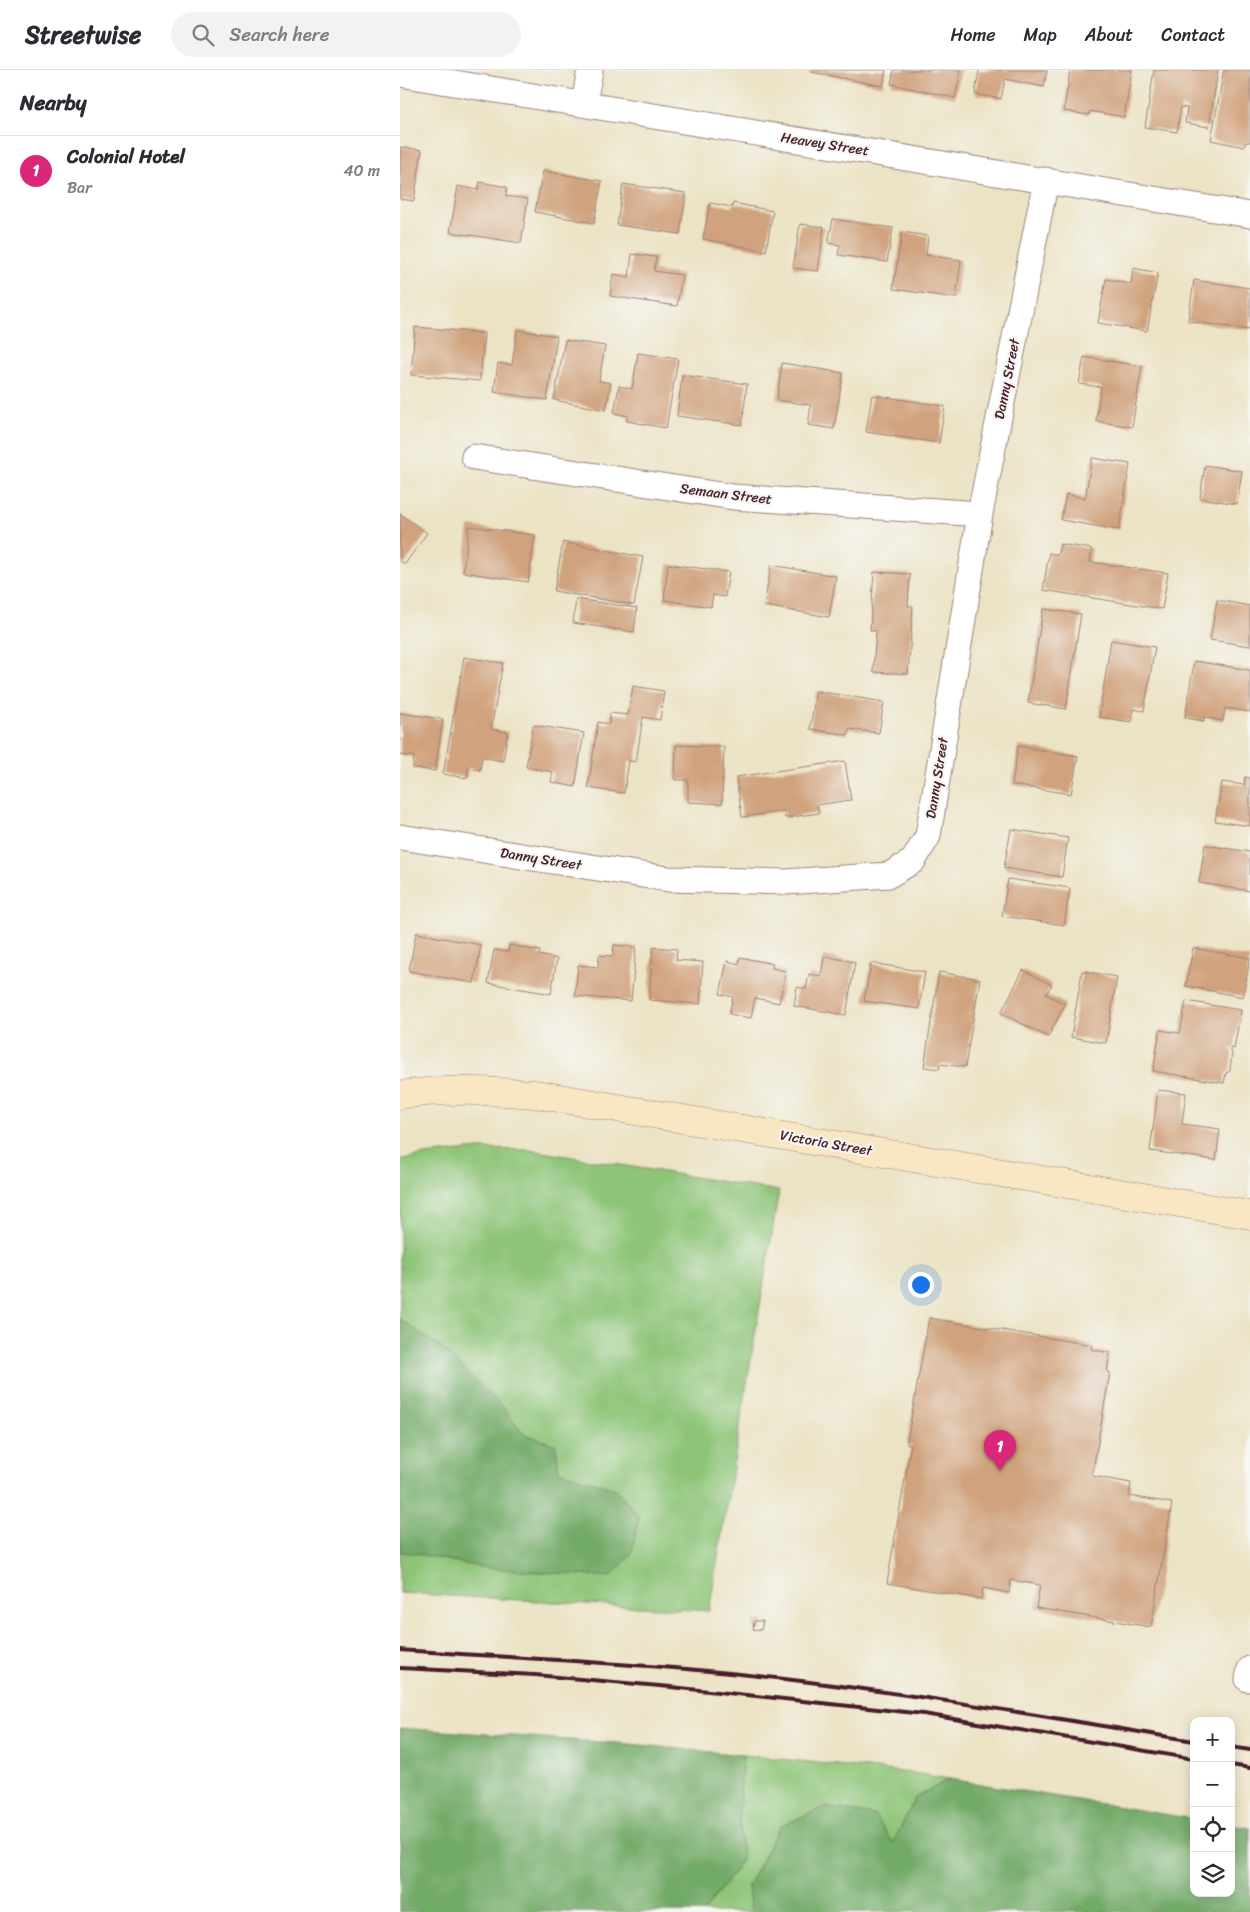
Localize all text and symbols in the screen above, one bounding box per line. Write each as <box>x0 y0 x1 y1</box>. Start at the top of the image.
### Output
search box <box>171 12 521 57</box>
text: Streetwise <box>25 14 141 56</box>
text: Search here <box>229 18 329 51</box>
text: Home <box>951 19 996 51</box>
text: Map <box>1024 19 1057 51</box>
text: About <box>1085 19 1133 51</box>
text: Contact <box>1161 19 1225 51</box>
icon: search <box>189 21 217 49</box>
text: Nearby <box>20 84 86 122</box>
street label: Heavey Street <box>779 125 871 163</box>
text: Colonial Hotel <box>67 140 185 173</box>
text: 1 <box>33 156 39 185</box>
text: 40 m <box>343 156 380 185</box>
text: Bar <box>67 173 92 202</box>
street label: Danny Street <box>987 335 1027 422</box>
street label: Semaan Street <box>678 476 774 512</box>
street label: Danny Street <box>918 734 956 820</box>
street label: Danny Street <box>499 840 585 878</box>
street label: Victoria Street <box>778 1123 875 1164</box>
your location <box>908 1272 934 1298</box>
pin: 1 <box>984 1430 1016 1471</box>
map controls <box>1190 1717 1235 1897</box>
button: + <box>1190 1717 1235 1762</box>
button: − <box>1190 1762 1235 1807</box>
button: locate <box>1190 1807 1235 1852</box>
button: layers <box>1190 1852 1235 1897</box>

